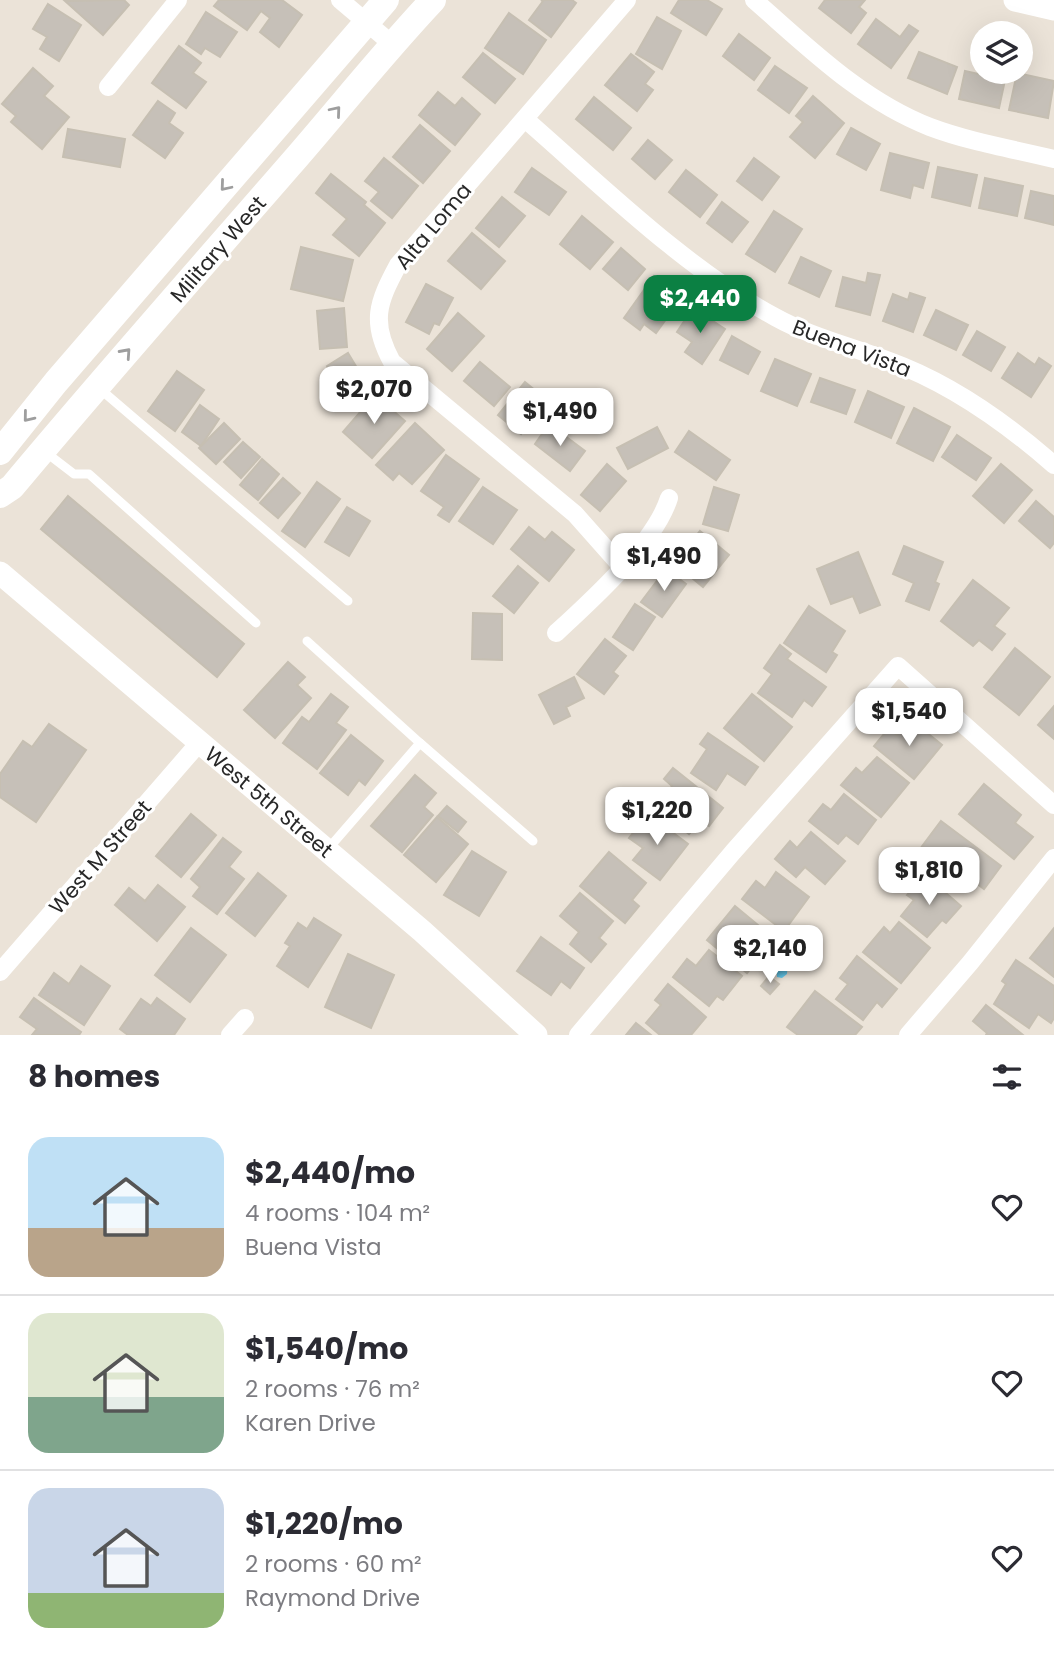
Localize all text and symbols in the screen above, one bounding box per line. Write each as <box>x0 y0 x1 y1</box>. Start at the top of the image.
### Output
map controls <box>970 21 1033 84</box>
button: layers <box>970 21 1033 84</box>
one-way arrow <box>328 106 340 119</box>
street label: Alta Loma <box>388 176 478 276</box>
one-way arrow <box>221 177 233 190</box>
street label: Military West <box>163 189 273 309</box>
pin: $2,440 <box>643 276 757 335</box>
text: $2,440 <box>659 282 741 314</box>
street label: Buena Vista <box>789 312 915 384</box>
one-way arrow <box>118 348 130 361</box>
pin: $2,070 <box>317 366 431 426</box>
text: $2,070 <box>335 373 413 405</box>
pin: $1,490 <box>503 388 617 448</box>
text: $1,490 <box>522 395 598 427</box>
one-way arrow <box>24 408 36 421</box>
pin: $1,490 <box>607 534 721 593</box>
text: $1,490 <box>626 540 702 572</box>
pin: $1,540 <box>852 688 966 748</box>
text: $1,540 <box>871 695 947 727</box>
street label: West 5th Street <box>199 740 339 864</box>
pin: $1,220 <box>600 788 714 847</box>
street label: West M Street <box>42 794 158 920</box>
text: $1,220 <box>621 794 693 826</box>
pin: $1,810 <box>872 848 986 907</box>
text: $1,810 <box>895 854 963 886</box>
pin: $2,140 <box>713 926 827 985</box>
text: $2,140 <box>733 932 807 964</box>
text: 8 homes <box>28 1055 160 1098</box>
icon: filters <box>988 1058 1026 1096</box>
text: $2,440/mo <box>245 1151 415 1194</box>
icon: home <box>84 1165 168 1249</box>
icon: heart <box>988 1188 1026 1226</box>
text: 4 rooms · 104 m² <box>245 1197 430 1229</box>
text: Buena Vista <box>245 1231 382 1263</box>
text: $1,540/mo <box>245 1327 408 1370</box>
icon: home <box>84 1341 168 1425</box>
icon: heart <box>988 1364 1026 1402</box>
text: 2 rooms · 76 m² <box>245 1373 420 1405</box>
text: Karen Drive <box>245 1407 376 1439</box>
text: $1,220/mo <box>245 1502 403 1545</box>
icon: home <box>84 1516 168 1600</box>
icon: heart <box>988 1539 1026 1577</box>
text: 2 rooms · 60 m² <box>245 1548 422 1580</box>
text: Raymond Drive <box>245 1582 420 1614</box>

